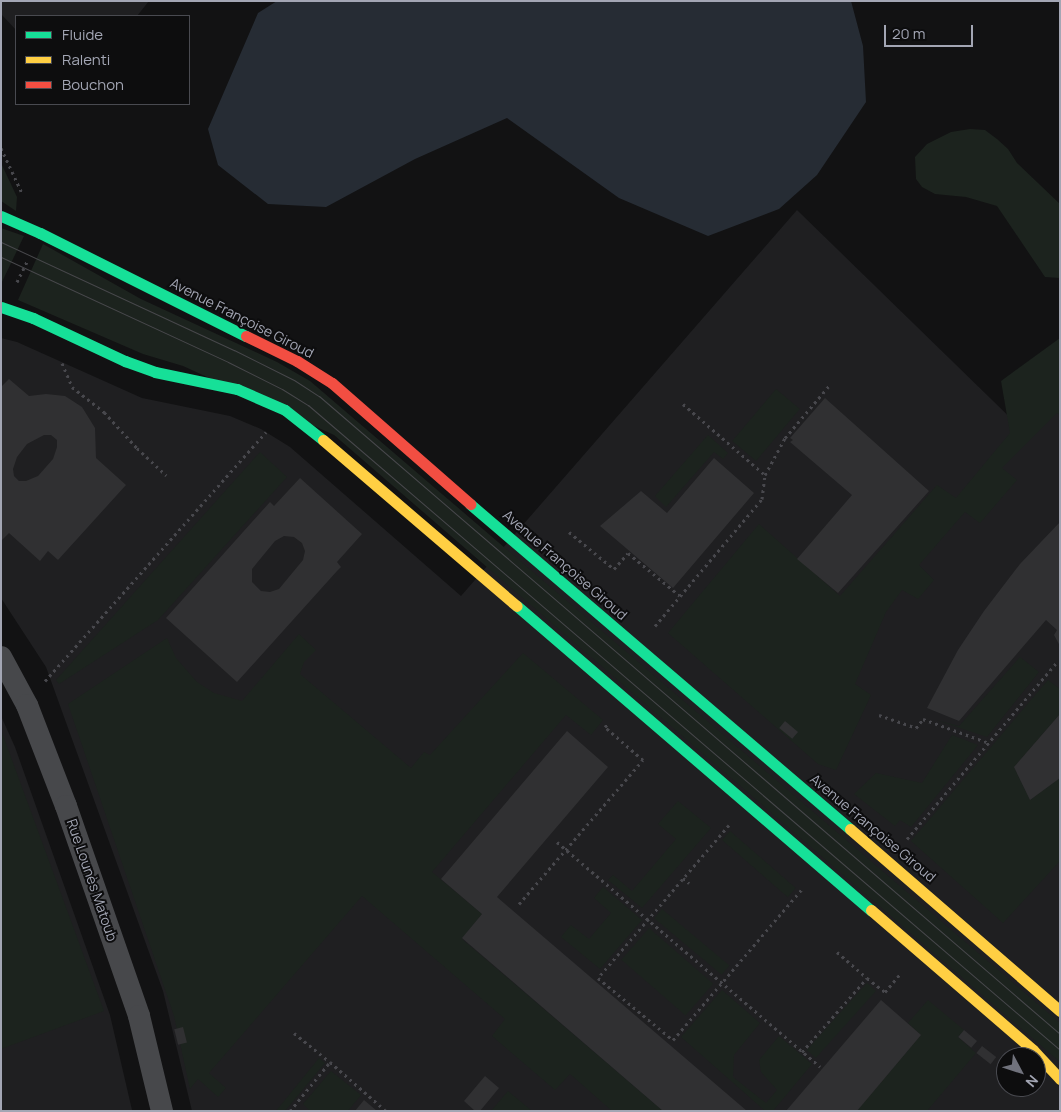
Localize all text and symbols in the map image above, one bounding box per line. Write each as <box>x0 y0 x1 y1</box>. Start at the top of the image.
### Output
legend <box>15 15 190 105</box>
scale bar <box>886 15 975 47</box>
text: 20 m <box>892 23 925 44</box>
text: Fluide <box>62 24 103 45</box>
text: Ralenti <box>62 49 110 70</box>
text: Bouchon <box>62 74 124 95</box>
street label: Avenue Françoise Giroud <box>167 274 317 362</box>
street label: Avenue Françoise Giroud <box>500 507 630 623</box>
street label: Avenue Françoise Giroud <box>807 770 939 886</box>
street label: Rue Lounès Matoub <box>63 817 121 943</box>
north arrow <box>996 1047 1046 1097</box>
text: N <box>1022 1071 1043 1091</box>

